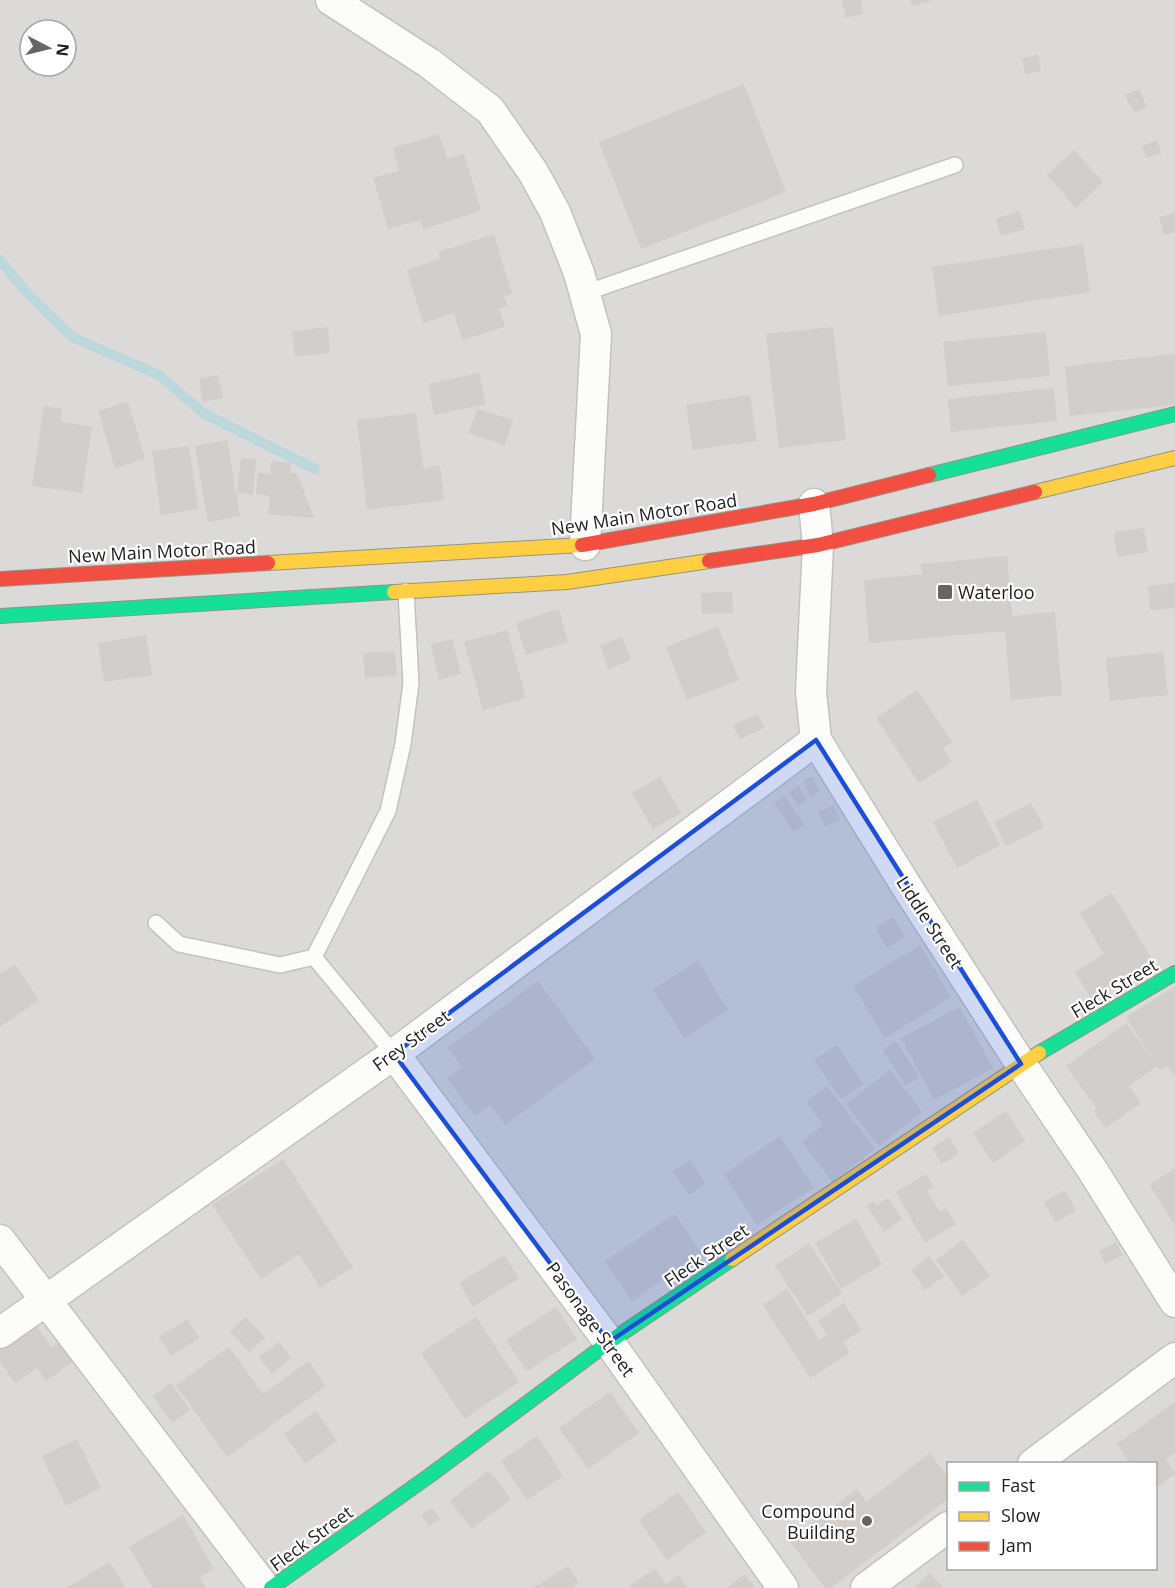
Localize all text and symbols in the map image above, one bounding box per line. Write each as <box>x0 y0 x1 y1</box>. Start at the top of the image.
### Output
north arrow <box>18 18 78 78</box>
text: N <box>51 42 75 58</box>
street label: New Main Motor Road <box>549 487 739 541</box>
street label: New Main Motor Road <box>68 534 256 568</box>
place label: Waterloo <box>958 580 1035 604</box>
marker: Waterloo <box>936 583 954 601</box>
street label: Liddle Street <box>891 871 969 973</box>
street label: Fleck Street <box>1066 953 1162 1023</box>
street label: Frey Street <box>367 1004 455 1076</box>
street label: Fleck Street <box>659 1218 753 1292</box>
street label: Pasonage Street <box>541 1257 641 1381</box>
legend <box>947 1462 1157 1570</box>
text: Fast <box>1001 1473 1035 1497</box>
place label: Compound Building <box>761 1499 855 1544</box>
street label: Fleck Street <box>265 1500 357 1576</box>
text: Slow <box>1001 1503 1040 1527</box>
marker: Compound Building <box>860 1514 874 1528</box>
text: Jam <box>999 1533 1033 1557</box>

